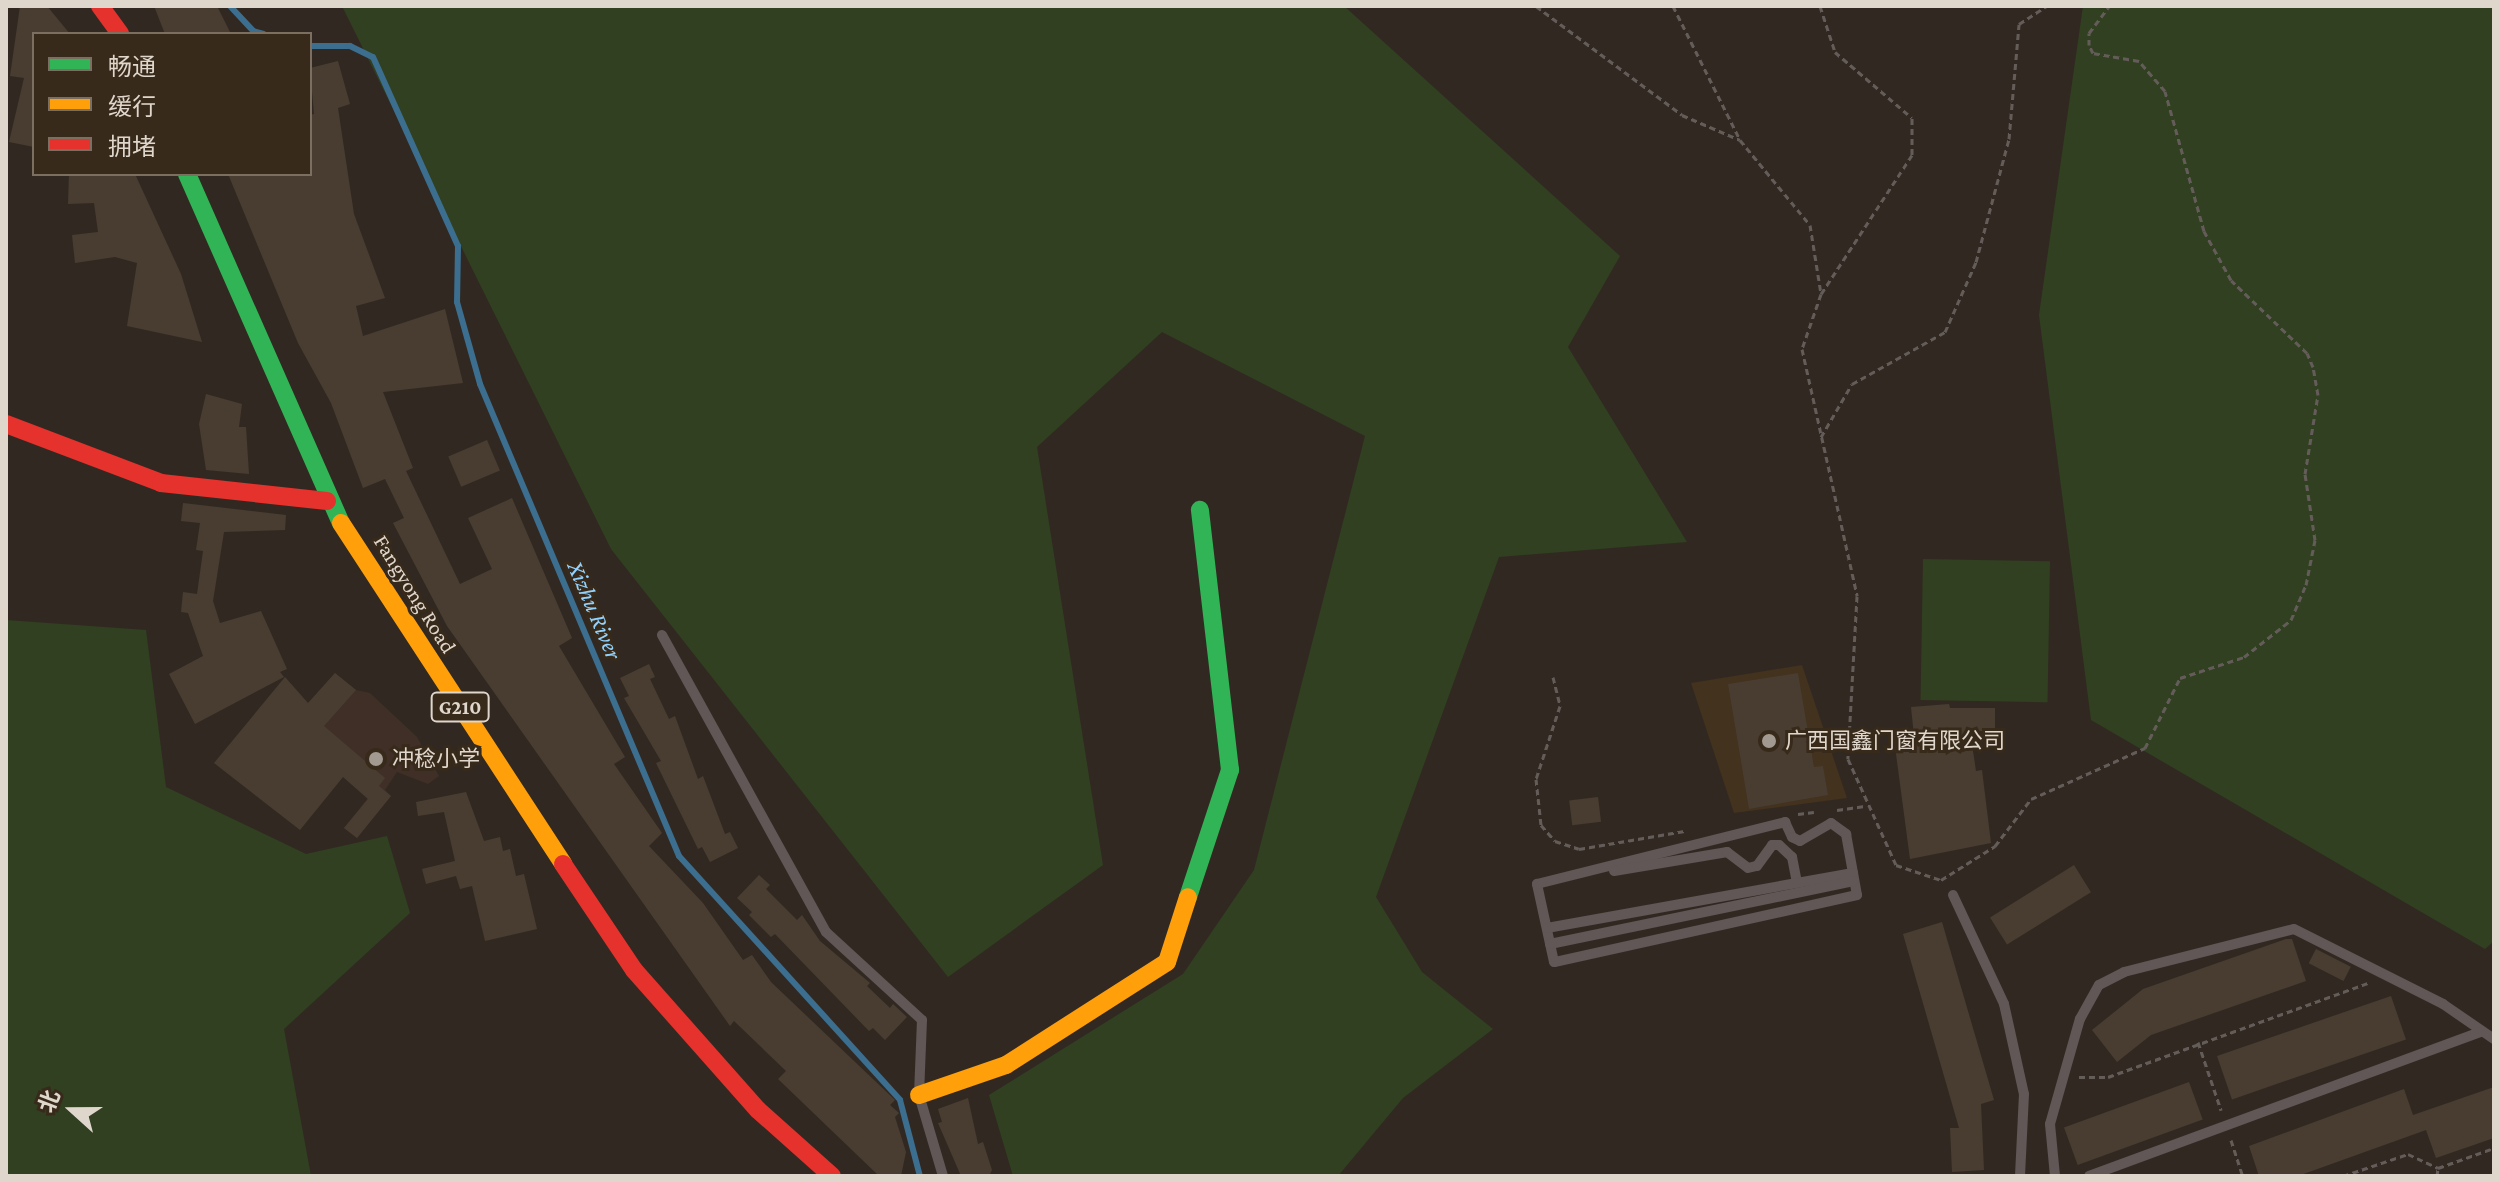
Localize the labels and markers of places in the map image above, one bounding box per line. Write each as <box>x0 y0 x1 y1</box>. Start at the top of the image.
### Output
place label: 广西国鑫门窗有限公司 <box>1785 728 2005 754</box>
marker: 广西国鑫门窗有限公司 <box>1760 732 1778 750</box>
place label: 冲稔小学 <box>392 746 480 772</box>
marker: 冲稔小学 <box>367 750 385 768</box>

